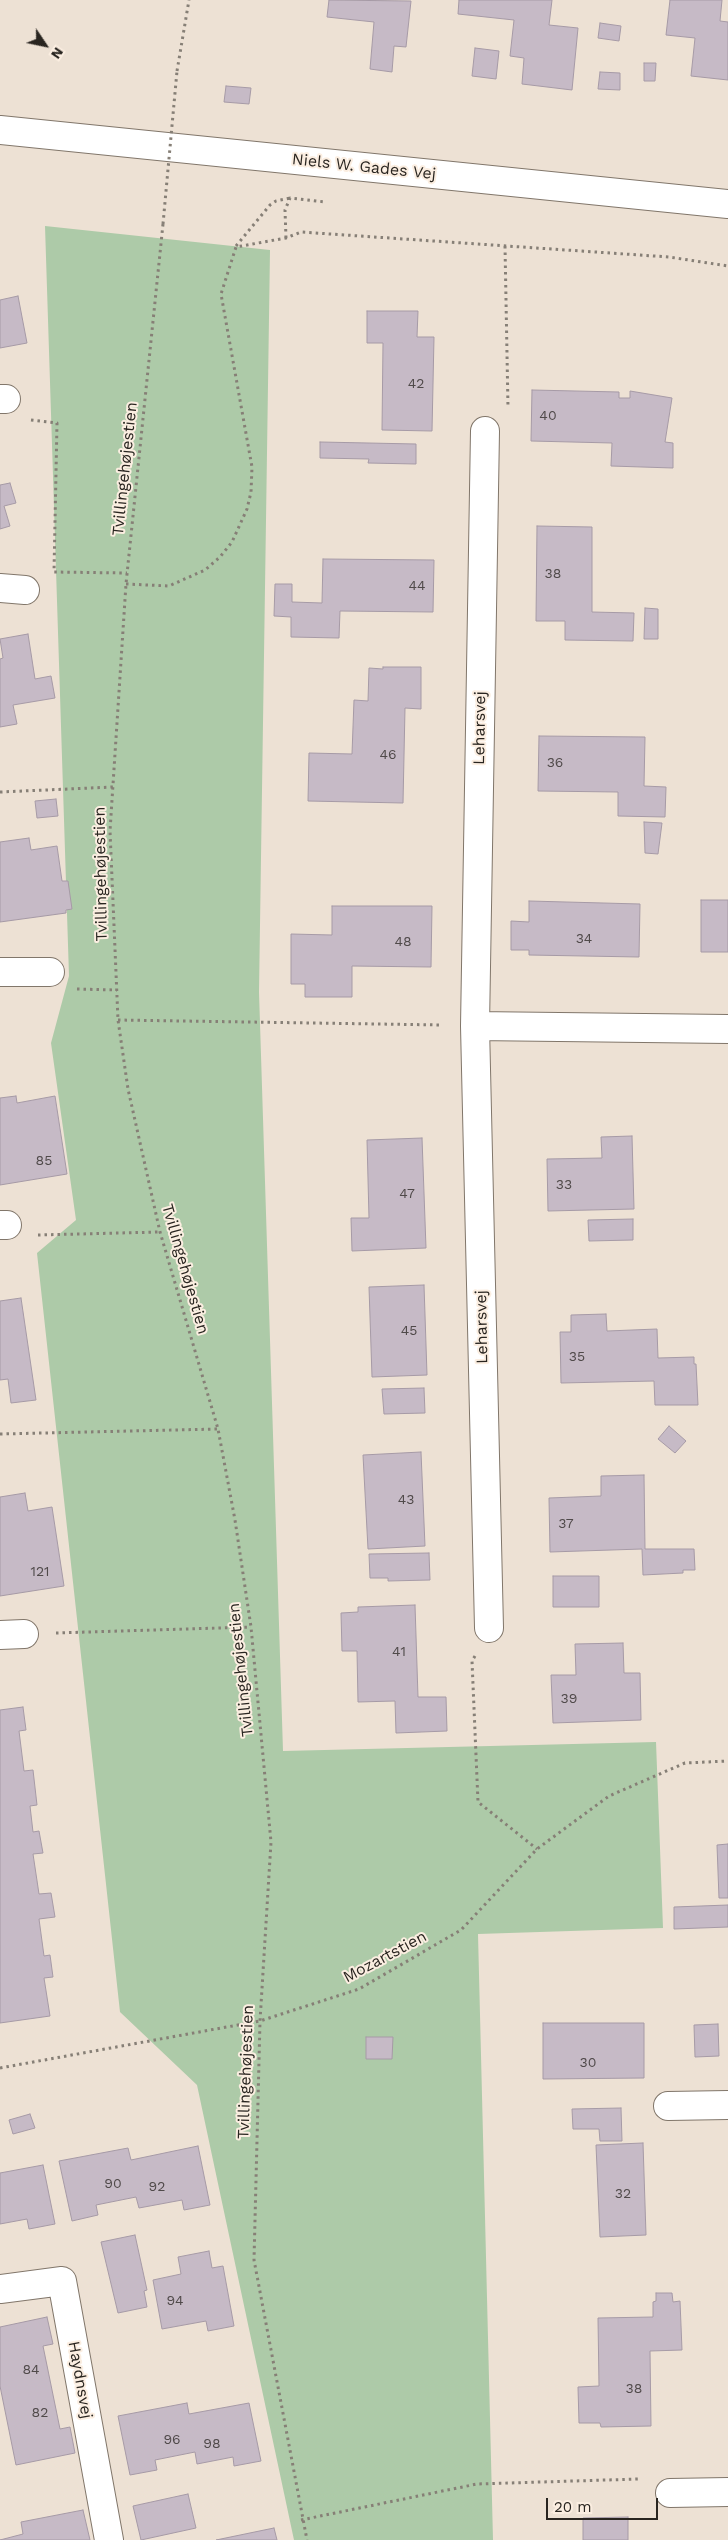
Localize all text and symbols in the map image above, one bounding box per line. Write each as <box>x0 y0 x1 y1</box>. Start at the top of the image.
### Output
north arrow <box>20 20 70 70</box>
text: N <box>48 45 67 62</box>
street label: Niels W. Gades Vej <box>291 150 437 184</box>
house number: 42 <box>408 376 424 392</box>
street label: Tvillingehøjestien <box>108 401 142 537</box>
house number: 40 <box>539 408 557 424</box>
house number: 38 <box>545 566 561 582</box>
house number: 44 <box>408 578 426 594</box>
street label: Leharsvej <box>470 691 490 765</box>
house number: 46 <box>379 747 397 763</box>
house number: 36 <box>547 755 563 771</box>
street label: Tvillingehøjestien <box>90 807 112 941</box>
house number: 34 <box>576 931 592 947</box>
house number: 48 <box>394 934 412 950</box>
house number: 85 <box>36 1153 52 1169</box>
house number: 33 <box>556 1177 572 1193</box>
house number: 47 <box>399 1186 415 1202</box>
street label: Tvillingehøjestien <box>157 1202 213 1336</box>
street label: Leharsvej <box>472 1290 492 1364</box>
house number: 45 <box>401 1323 417 1339</box>
house number: 35 <box>569 1349 585 1365</box>
house number: 43 <box>398 1492 414 1508</box>
house number: 37 <box>558 1516 574 1532</box>
house number: 121 <box>30 1564 50 1580</box>
street label: Tvillingehøjestien <box>224 1602 258 1738</box>
house number: 41 <box>392 1644 406 1660</box>
house number: 39 <box>561 1691 577 1707</box>
street label: Mozartstien <box>340 1927 430 1987</box>
street label: Tvillingehøjestien <box>234 2004 258 2140</box>
house number: 30 <box>580 2055 596 2071</box>
house number: 90 <box>104 2176 122 2192</box>
house number: 92 <box>149 2179 165 2195</box>
house number: 32 <box>615 2186 631 2202</box>
house number: 94 <box>166 2293 184 2309</box>
street label: Haydnsvej <box>64 2340 96 2420</box>
house number: 84 <box>22 2362 40 2378</box>
house number: 38 <box>626 2381 642 2397</box>
house number: 82 <box>32 2405 48 2421</box>
house number: 96 <box>163 2432 181 2448</box>
house number: 98 <box>203 2436 221 2452</box>
scale bar <box>548 2488 660 2520</box>
text: 20 m <box>554 2498 592 2516</box>

